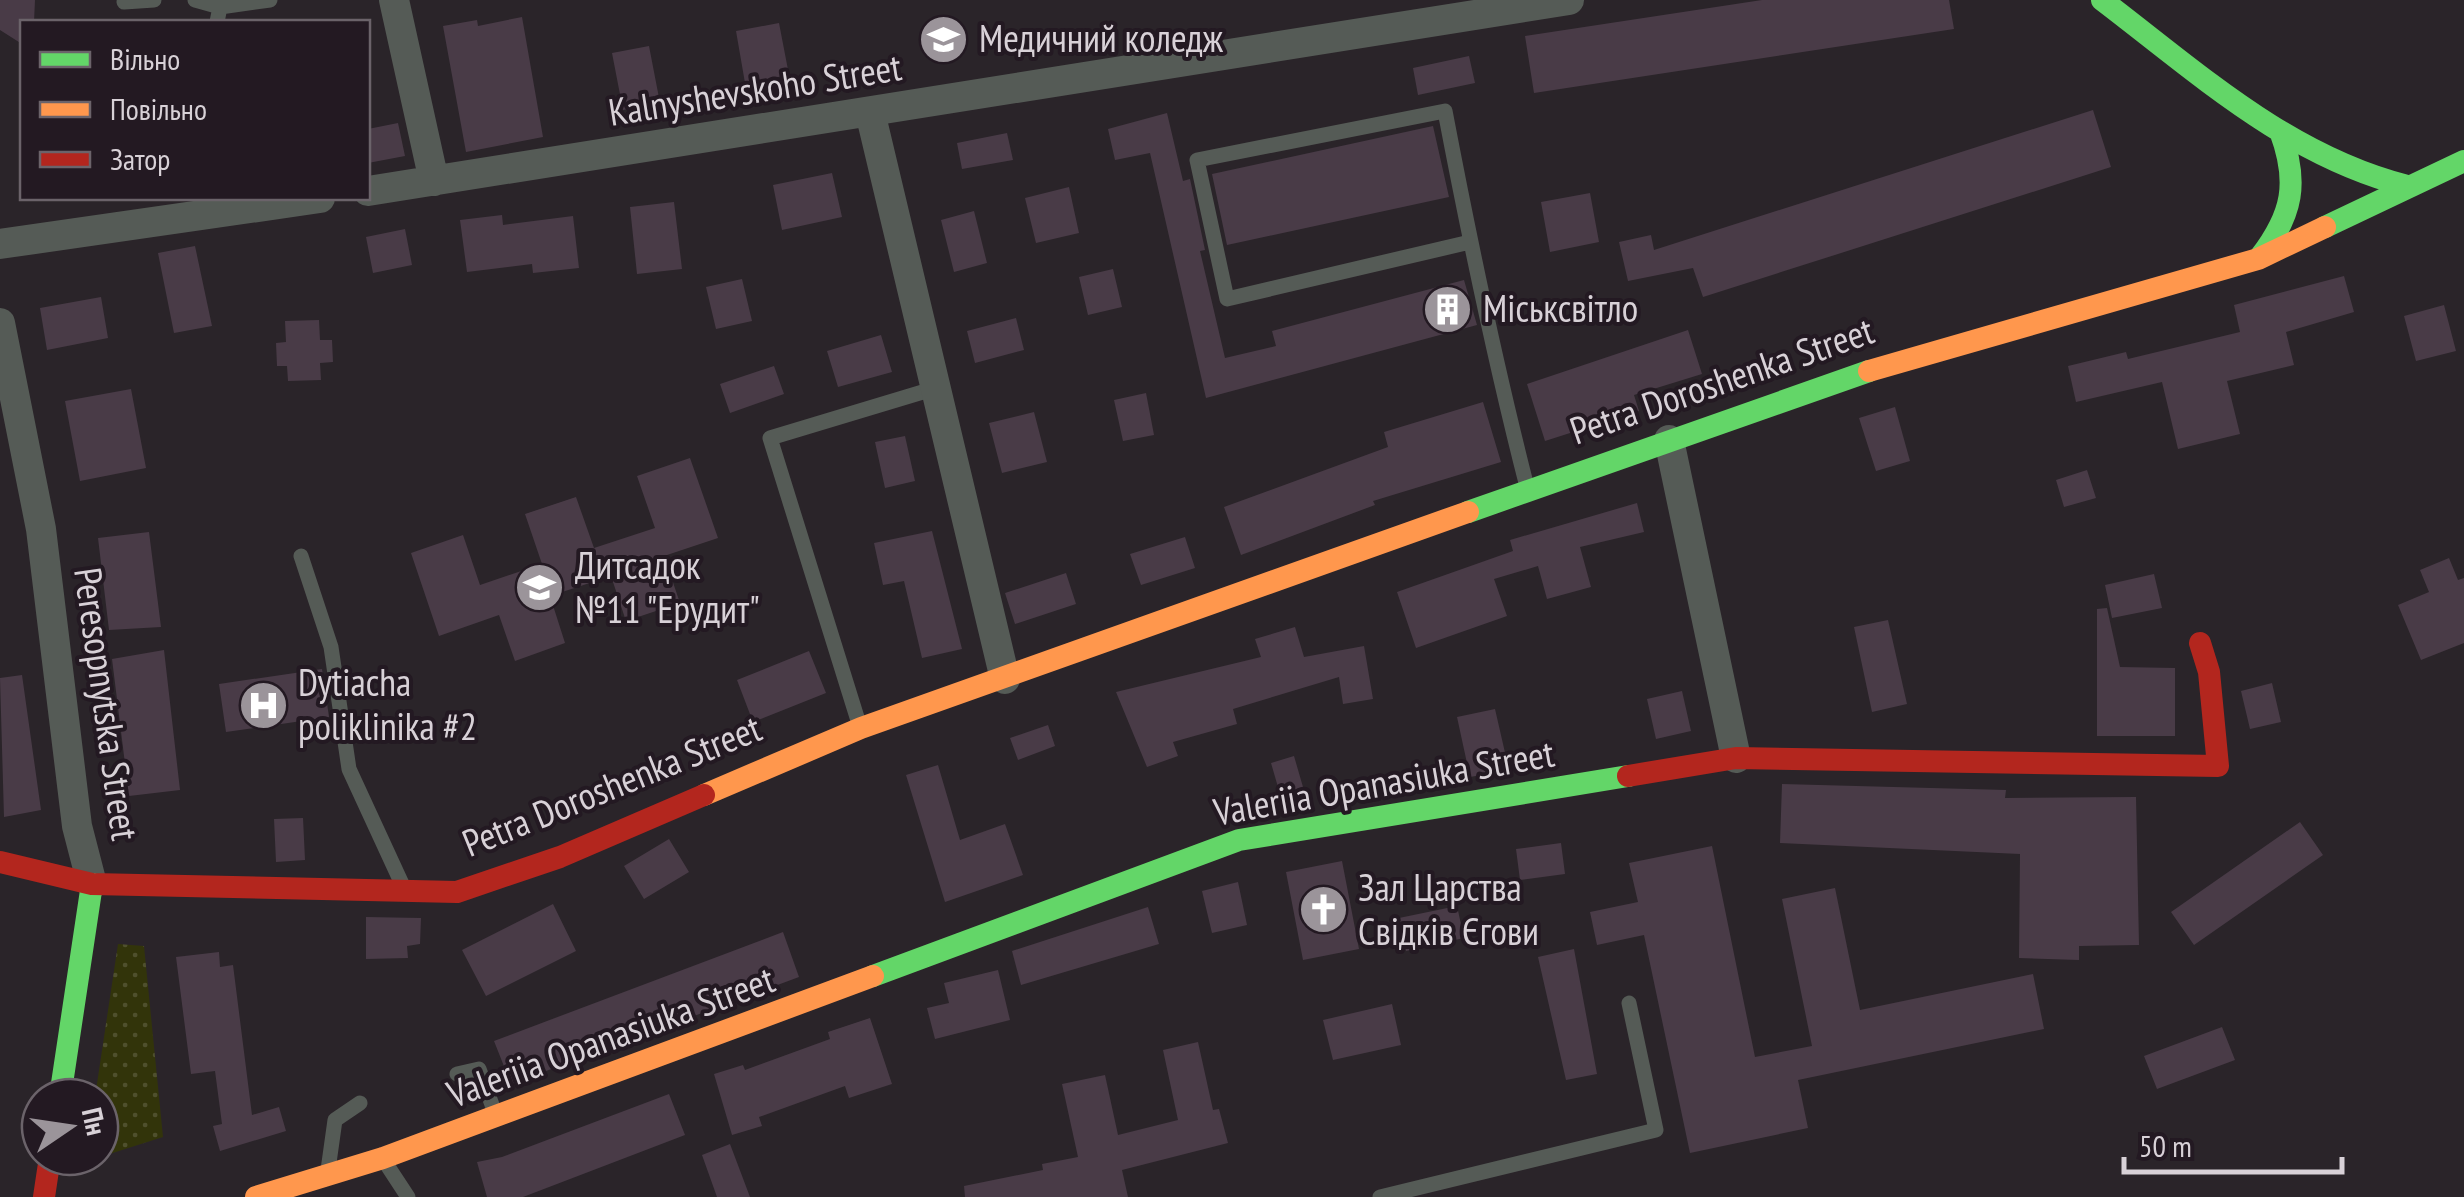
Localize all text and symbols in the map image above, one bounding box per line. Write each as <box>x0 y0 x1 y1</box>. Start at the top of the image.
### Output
school or university icon: Медичний коледж <box>918 13 970 65</box>
place label: Медичний коледж <box>979 13 1224 62</box>
legend <box>20 20 370 200</box>
text: Вільно <box>110 39 180 78</box>
street label: Kalnyshevskoho Street <box>605 41 905 136</box>
text: Повільно <box>110 89 207 128</box>
text: Затор <box>110 139 170 178</box>
building icon: Міськсвітло <box>1422 283 1474 335</box>
place label: Міськсвітло <box>1483 283 1638 332</box>
street label: Petra Doroshenka Street <box>1563 305 1880 454</box>
place label: Дитсадок №11 "Ерудит" <box>575 540 760 633</box>
school or university icon: Дитсадок №11 "Ерудит" <box>514 562 566 614</box>
street label: Peresopnytska Street <box>64 564 151 844</box>
place label: Dytiacha poliklinika #2 <box>298 657 477 750</box>
hospital icon: Dytiacha poliklinika #2 <box>237 679 289 731</box>
street label: Petra Doroshenka Street <box>455 702 768 867</box>
street label: Valeriia Opanasiuka Street <box>1209 727 1558 836</box>
place label: Зал Царства Свідків Єгови <box>1358 862 1539 955</box>
church icon: Зал Царства Свідків Єгови <box>1297 884 1349 936</box>
street label: Valeriia Opanasiuka Street <box>439 953 781 1118</box>
north arrow <box>20 1077 120 1177</box>
text: Пн <box>74 1104 116 1139</box>
scale bar <box>2124 1112 2342 1174</box>
text: 50 m <box>2139 1126 2192 1165</box>

